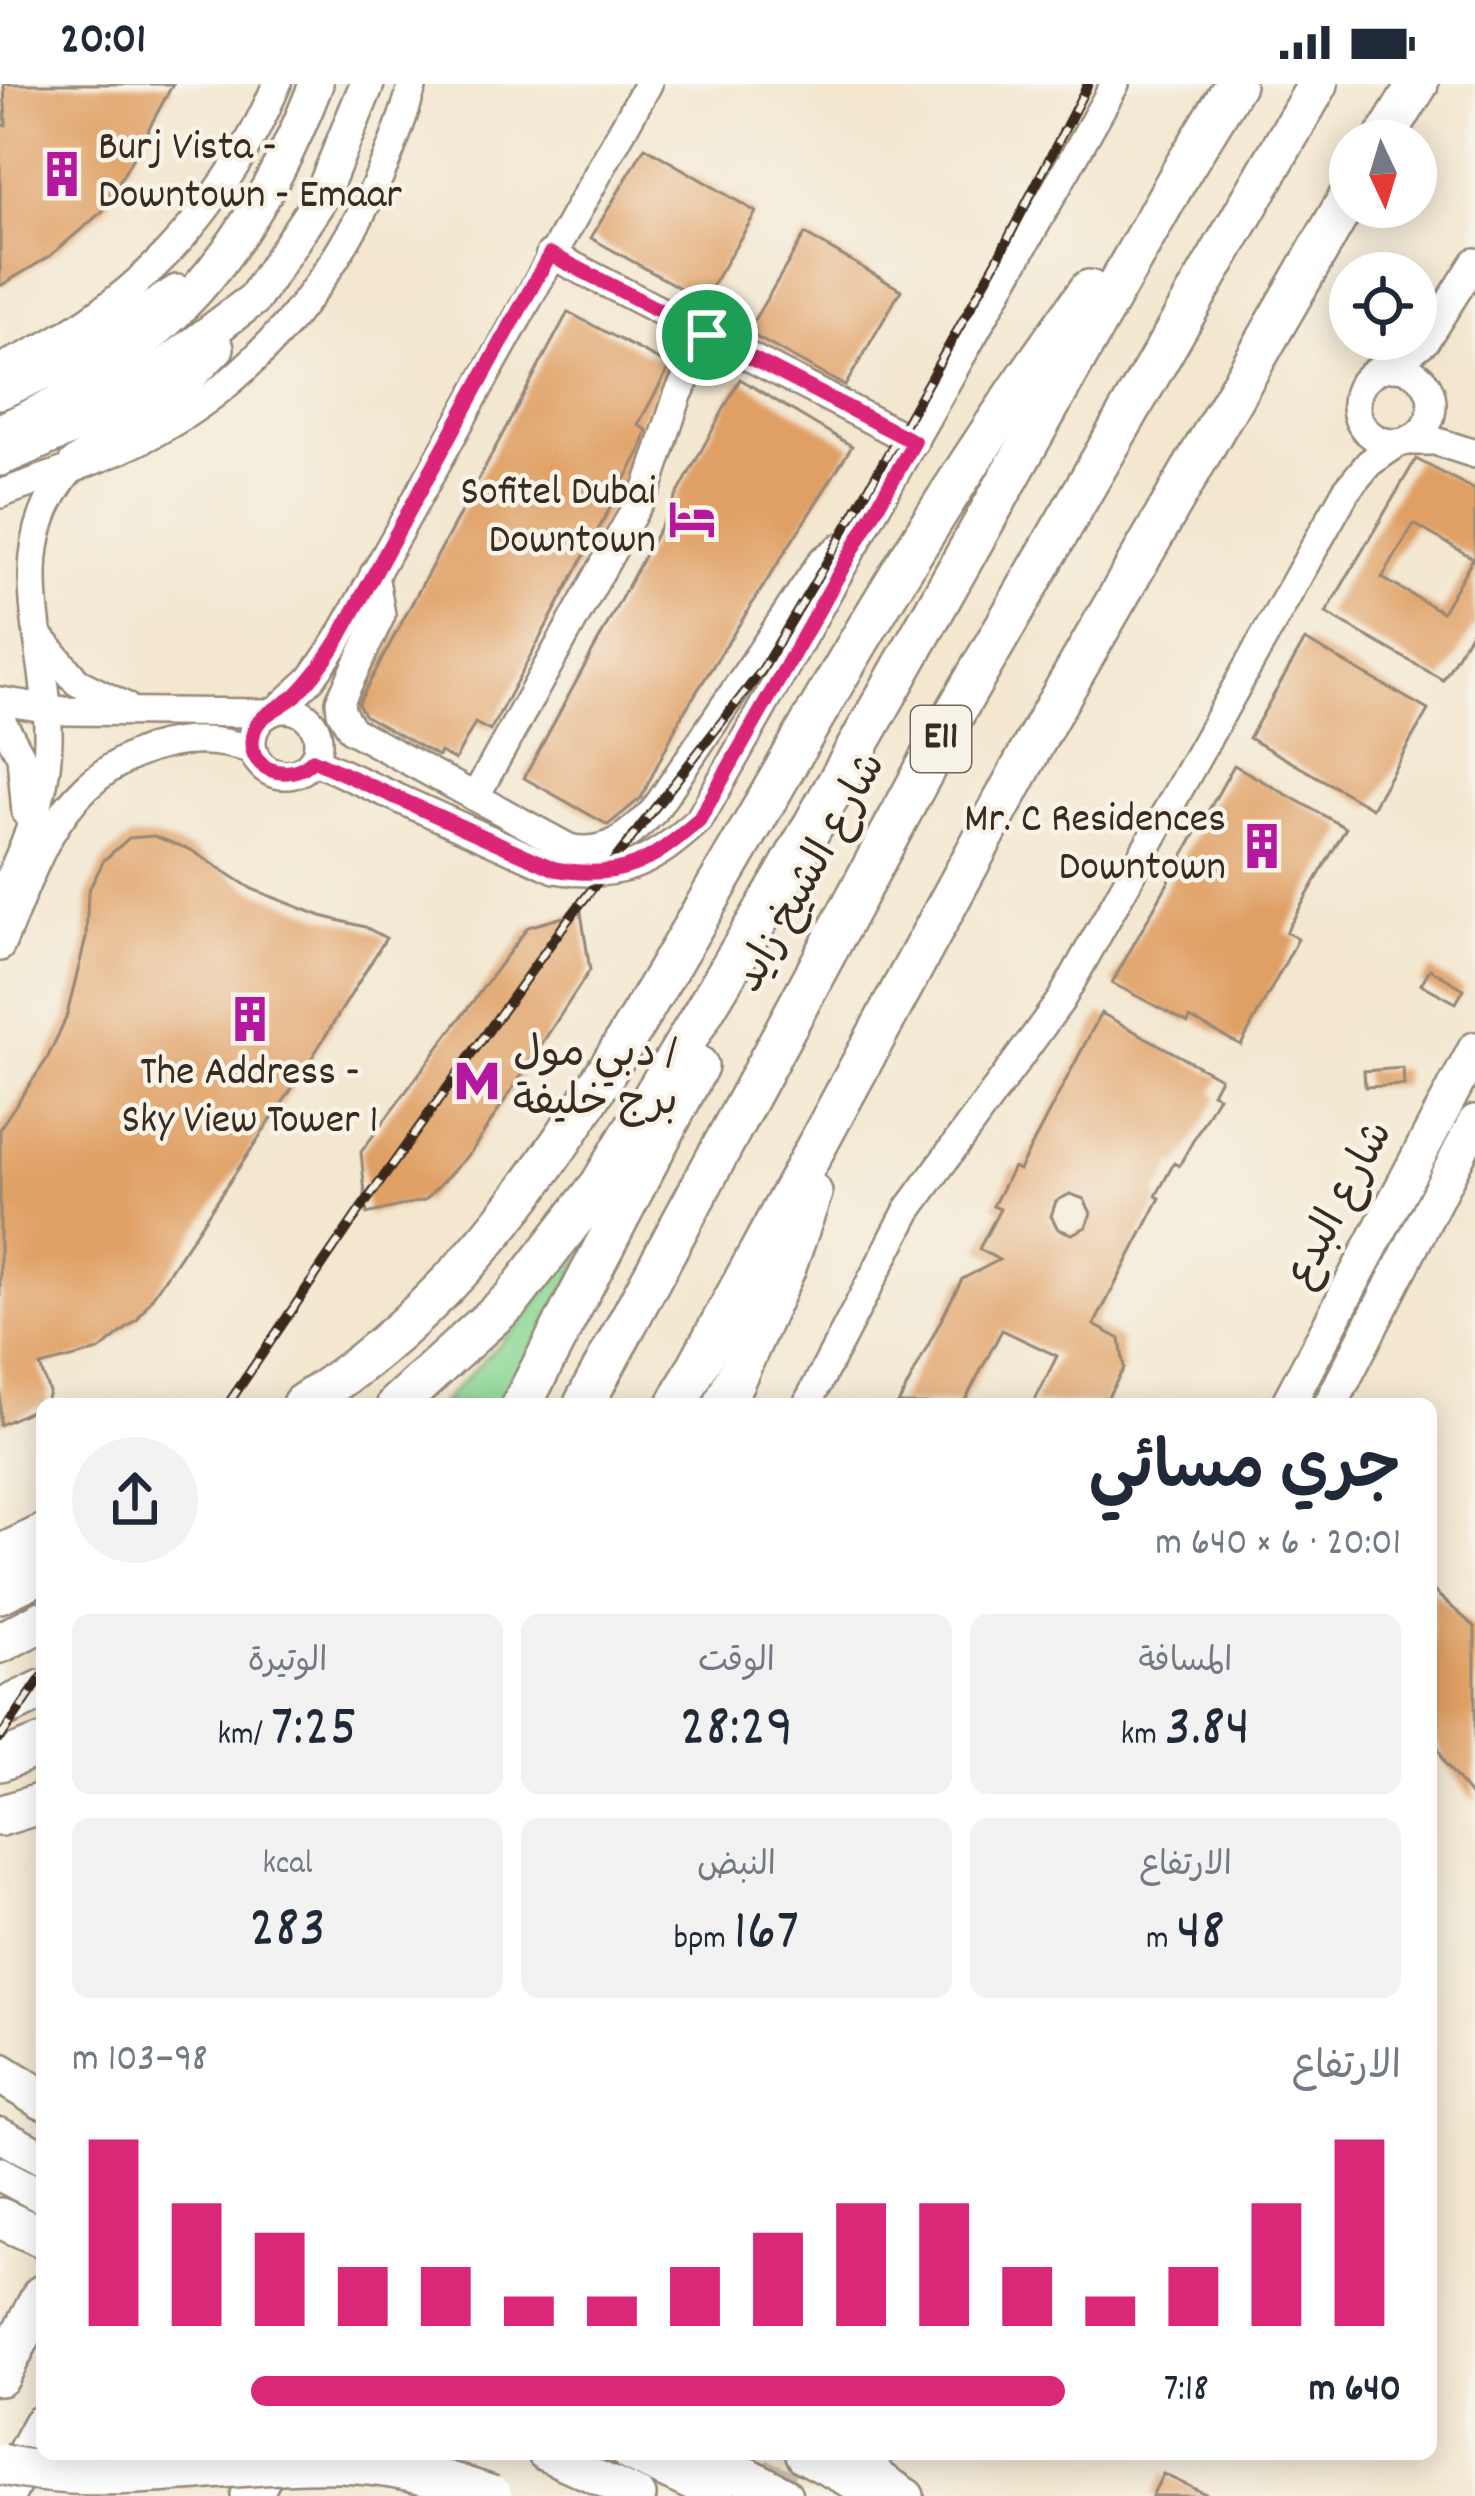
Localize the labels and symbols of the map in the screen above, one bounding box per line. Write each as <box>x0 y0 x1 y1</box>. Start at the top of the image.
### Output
place label: Burj Vista - Downtown - Emaar <box>98 120 402 228</box>
north arrow <box>1329 120 1437 228</box>
building icon: Burj Vista - Downtown - Emaar <box>37 149 87 199</box>
pin <box>656 284 758 386</box>
place label: Sofitel Dubai Downtown <box>460 465 656 573</box>
hotel icon: Sofitel Dubai Downtown <box>667 494 717 544</box>
road number: E11 <box>911 706 971 772</box>
street label: شارع الشيخ زايد <box>722 743 904 1005</box>
place label: Mr. C Residences Downtown <box>964 792 1226 900</box>
building icon: Mr. C Residences Downtown <box>1237 821 1287 871</box>
building icon: The Address - Sky View Tower 1 <box>225 994 275 1044</box>
place label: دبي مول / برج خليفة <box>513 1027 678 1135</box>
place label: The Address - Sky View Tower 1 <box>121 1045 379 1153</box>
metro station icon: دبي مول / برج خليفة <box>452 1056 502 1106</box>
street label: شارع البدع <box>1273 1112 1411 1300</box>

